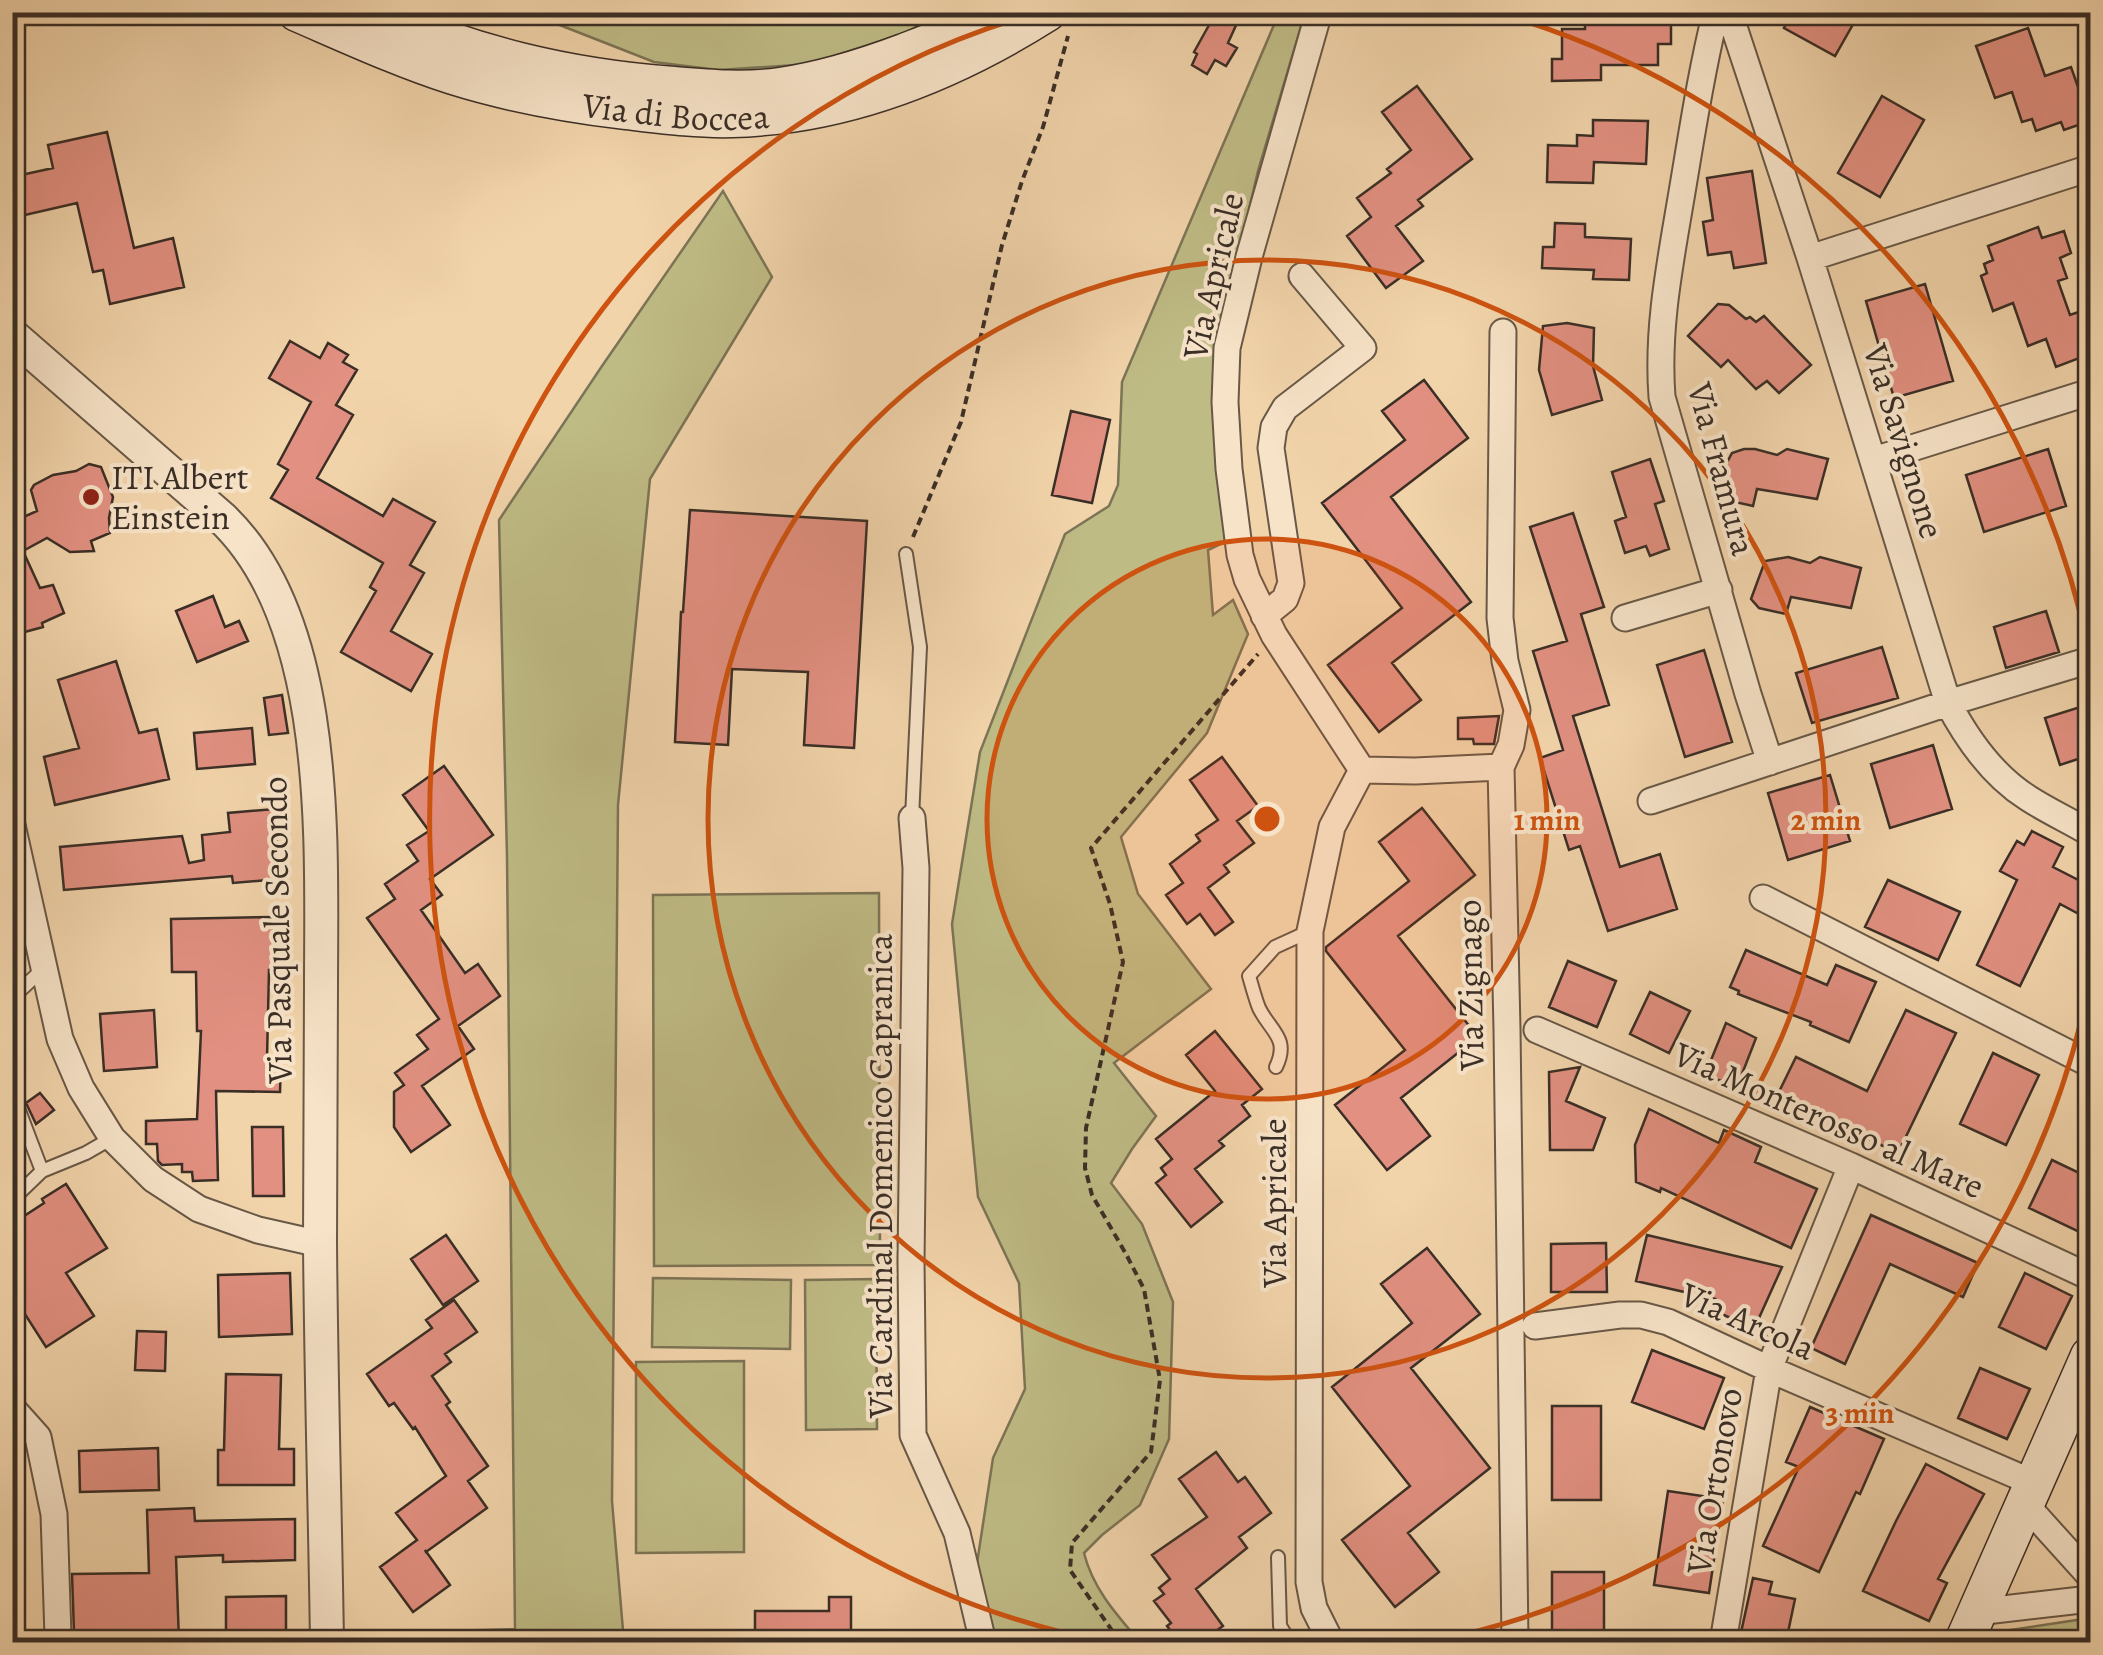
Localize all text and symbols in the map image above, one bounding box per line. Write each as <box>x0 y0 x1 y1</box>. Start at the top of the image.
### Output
street label: Via di Boccea <box>578 80 772 142</box>
street label: Via Apricale <box>1170 188 1255 365</box>
street label: Via Savignone <box>1851 337 1956 544</box>
street label: Via Framura <box>1676 376 1768 561</box>
place label: ITI Albert Einstein <box>111 453 248 541</box>
marker: ITI Albert Einstein <box>80 486 102 508</box>
street label: Via Pasquale Secondo <box>250 776 304 1085</box>
text: 1 min <box>1514 800 1580 840</box>
text: 2 min <box>1791 800 1861 840</box>
centre of rings <box>1249 801 1285 837</box>
street label: Via Zignago <box>1445 899 1496 1072</box>
street label: Via Cardinal Domenico Capranica <box>856 933 904 1419</box>
street label: Via Monterosso al Mare <box>1665 1030 1992 1210</box>
street label: Via Apricale <box>1250 1118 1298 1289</box>
street label: Via Arcola <box>1672 1270 1823 1372</box>
street label: Via Ortonovo <box>1674 1384 1754 1579</box>
text: 3 min <box>1826 1393 1895 1433</box>

